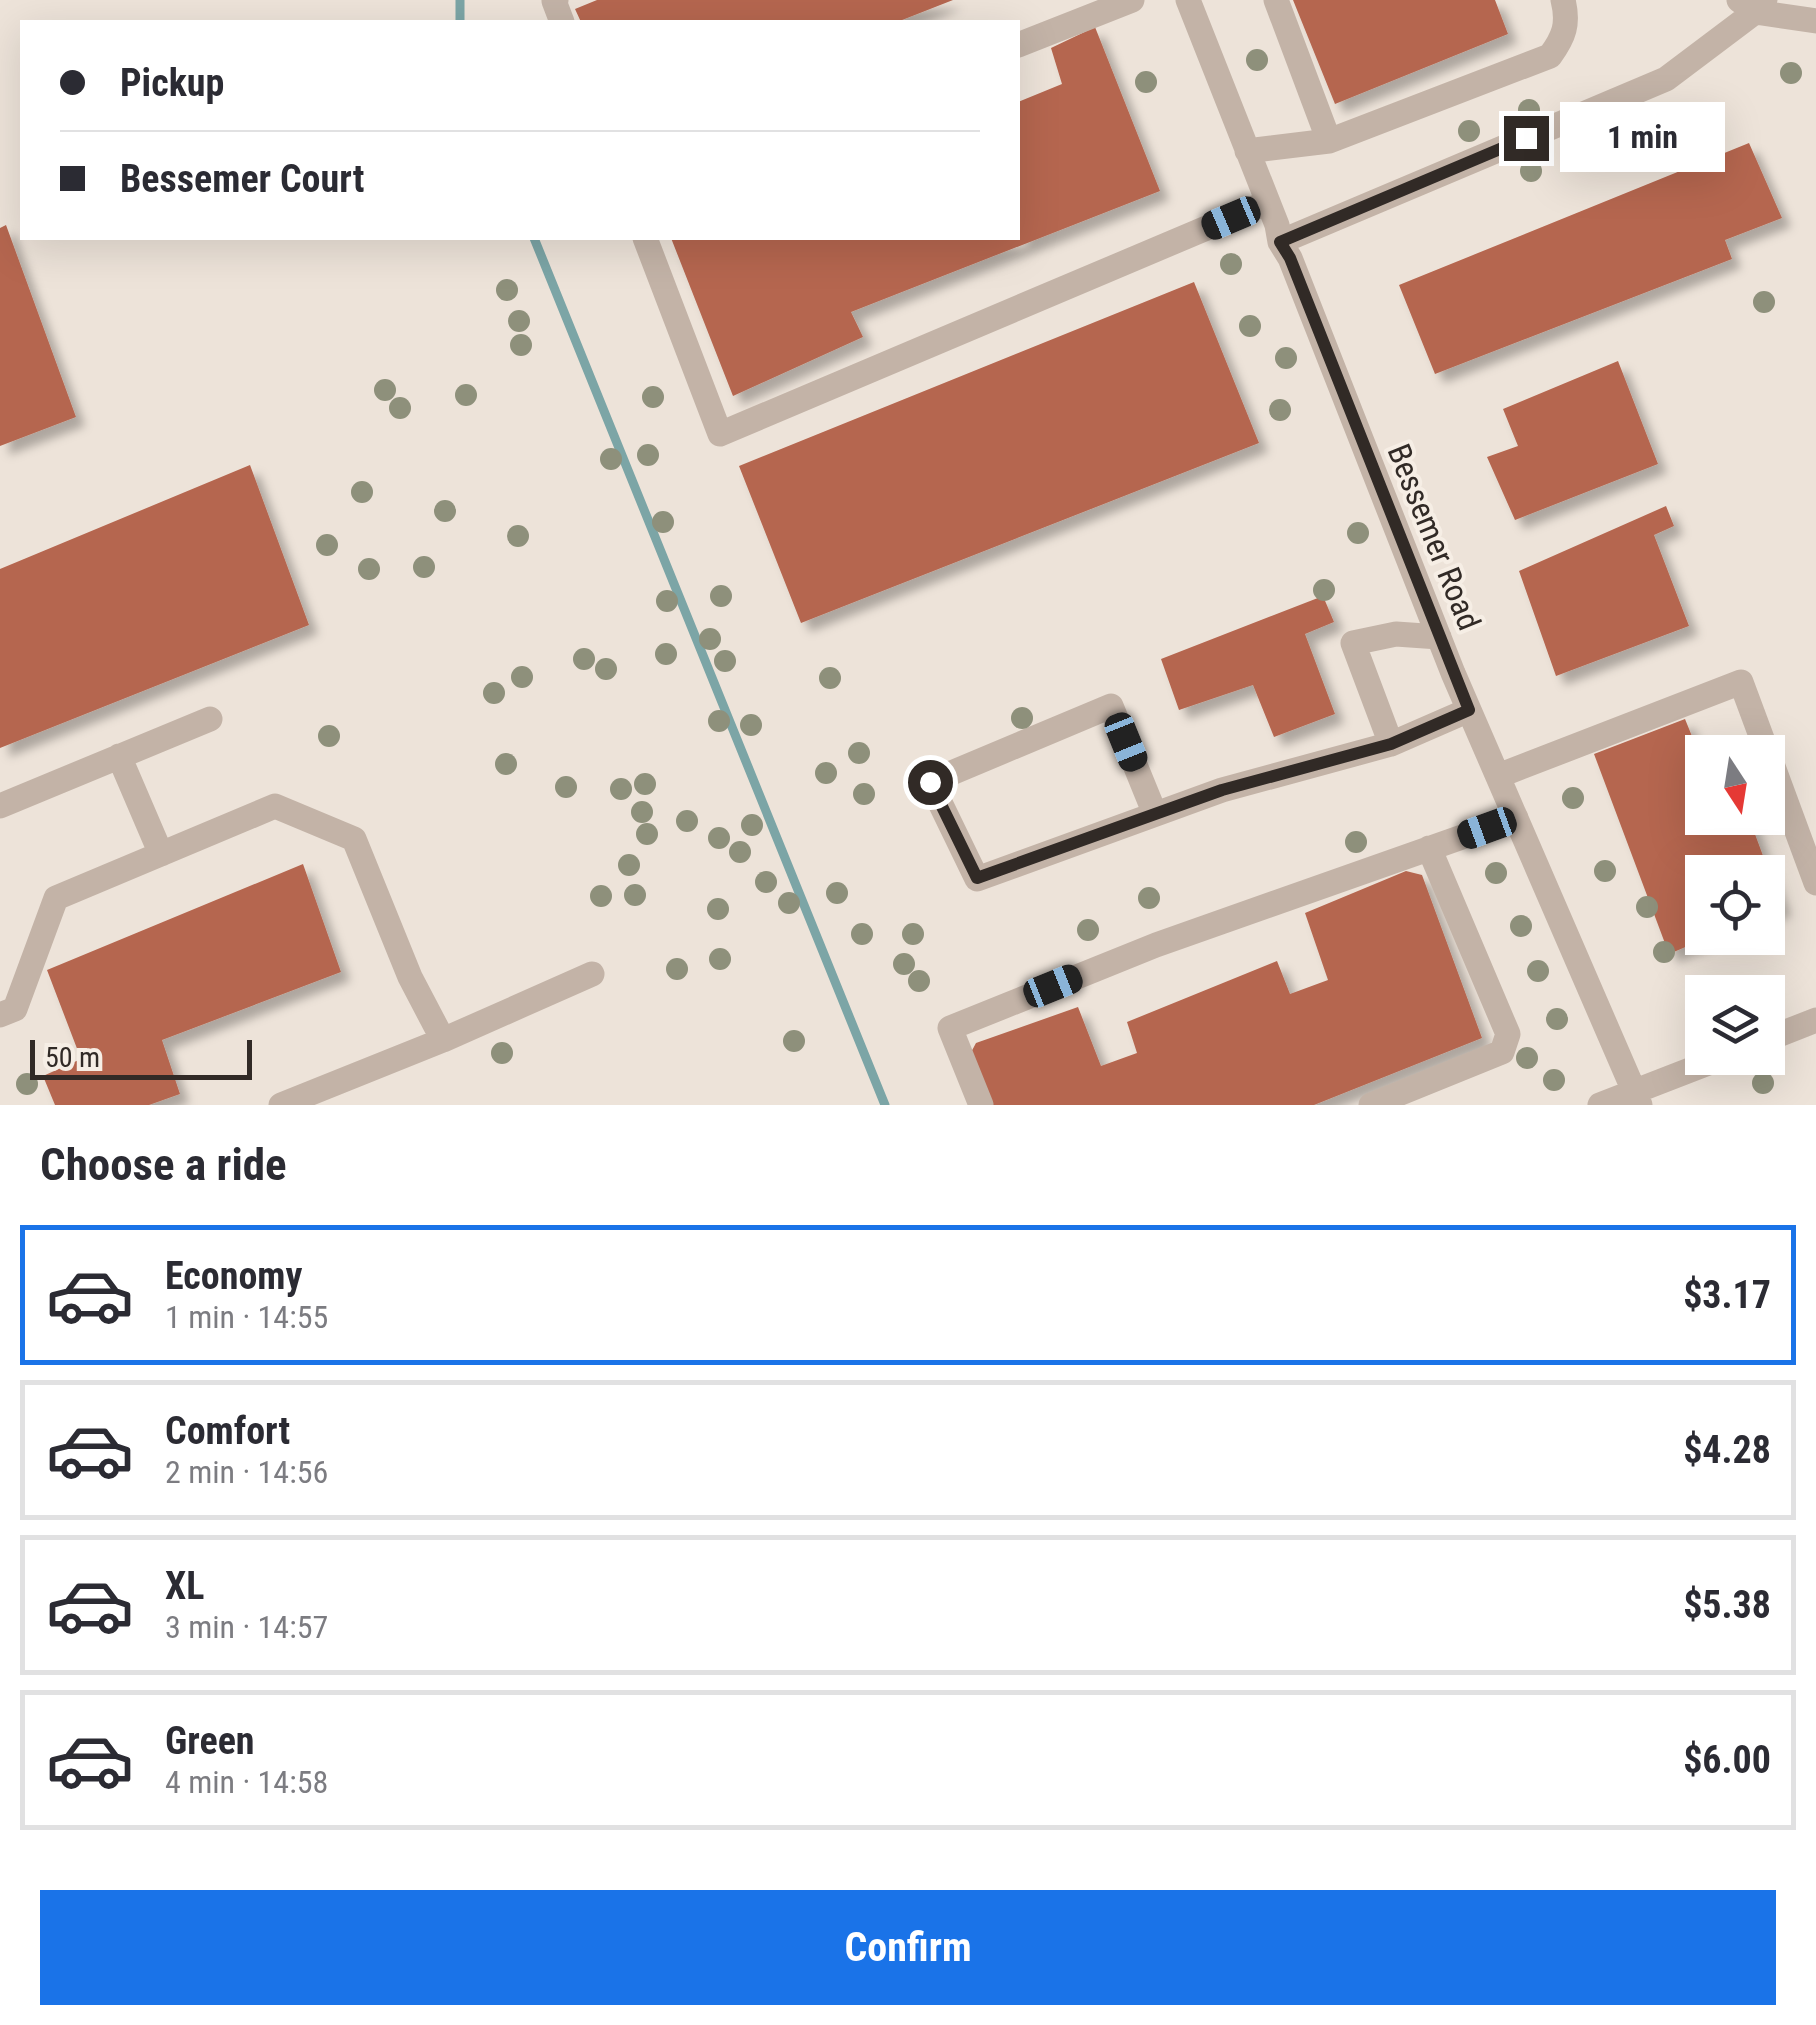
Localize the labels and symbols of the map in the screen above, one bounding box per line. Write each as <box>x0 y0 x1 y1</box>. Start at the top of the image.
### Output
callout: 1 min <box>1561 103 1726 173</box>
route end <box>1504 116 1549 161</box>
car <box>1198 192 1264 244</box>
street label: Bessemer Road <box>1379 439 1489 635</box>
car <box>1101 709 1151 775</box>
north arrow <box>1685 735 1785 835</box>
route start <box>908 760 953 805</box>
car <box>1454 804 1520 852</box>
car <box>1020 961 1086 1011</box>
scale bar <box>30 1035 252 1080</box>

